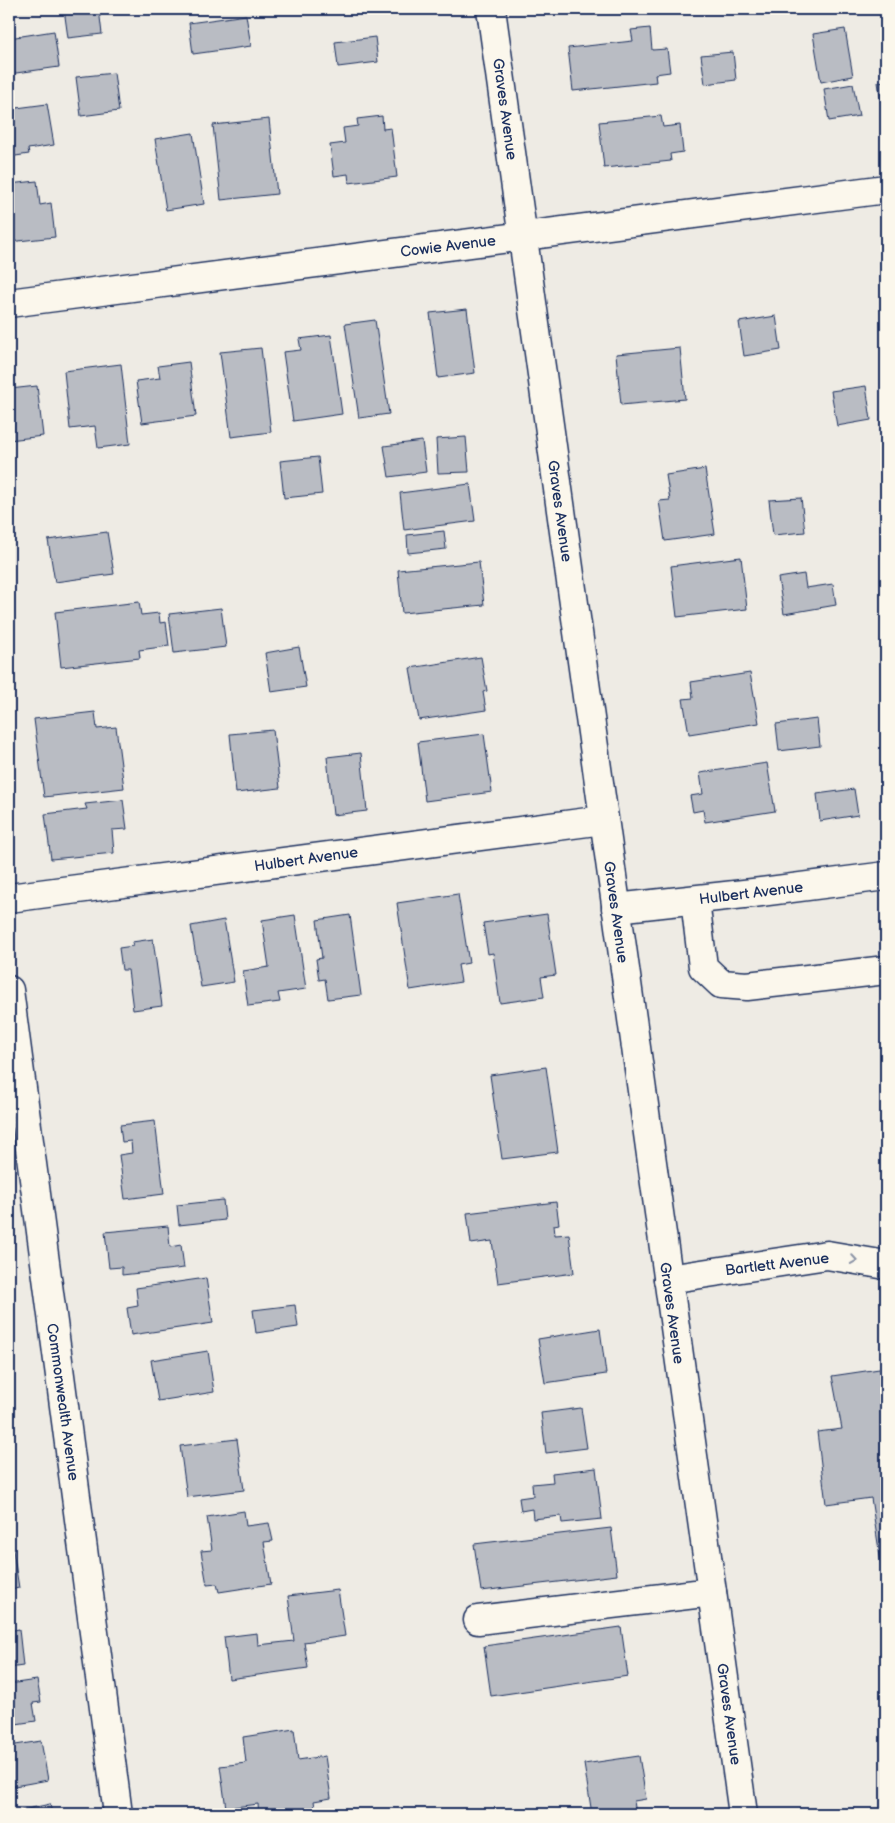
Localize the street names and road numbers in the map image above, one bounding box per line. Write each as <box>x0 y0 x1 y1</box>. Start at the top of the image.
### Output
street label: Graves Avenue <box>488 57 521 161</box>
street label: Cowie Avenue <box>399 231 497 262</box>
street label: Graves Avenue <box>543 459 576 563</box>
street label: Hulbert Avenue <box>253 843 359 876</box>
street label: Graves Avenue <box>599 860 632 964</box>
street label: Hulbert Avenue <box>698 878 804 909</box>
street label: Bartlett Avenue <box>724 1249 830 1280</box>
street label: Graves Avenue <box>655 1261 688 1365</box>
street label: Commonwealth Avenue <box>42 1322 83 1482</box>
street label: Graves Avenue <box>712 1662 745 1766</box>

